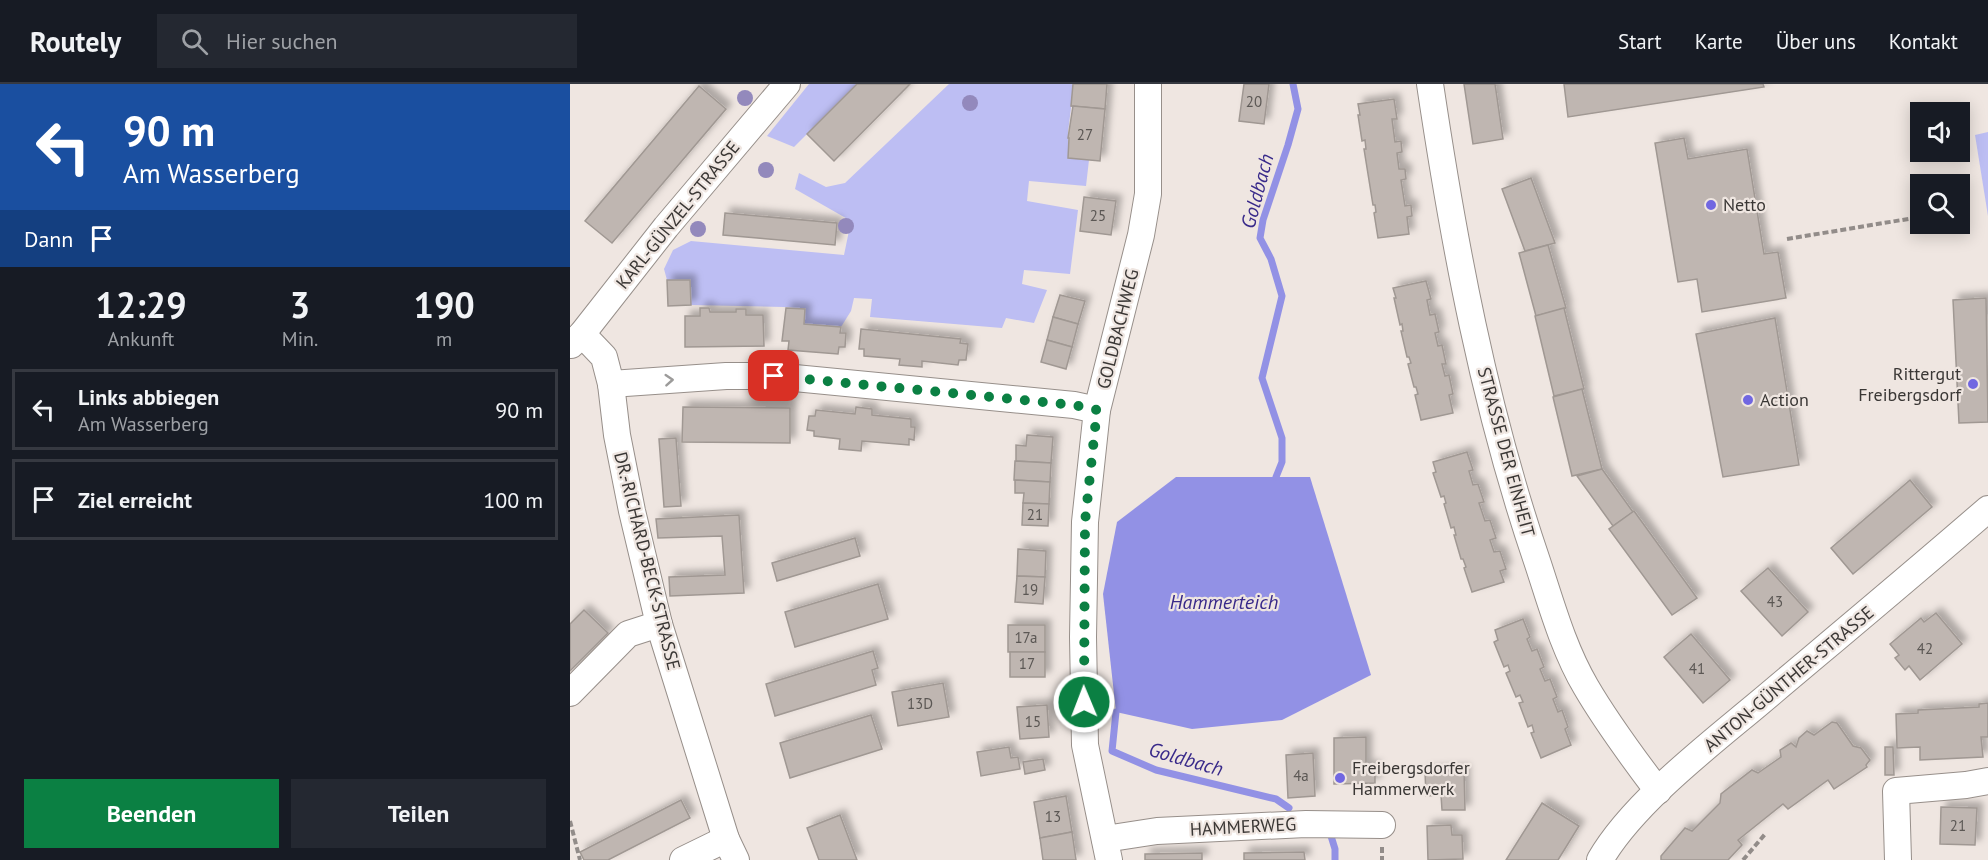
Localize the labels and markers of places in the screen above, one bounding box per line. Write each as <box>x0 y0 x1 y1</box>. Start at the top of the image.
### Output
place label: Netto <box>1723 193 1766 216</box>
marker: Netto <box>1704 198 1718 212</box>
pin <box>748 350 799 401</box>
place label: Rittergut Freibergsdorf <box>1858 362 1962 406</box>
marker: Rittergut Freibergsdorf <box>1966 377 1980 391</box>
place label: Action <box>1760 388 1809 411</box>
marker: Action <box>1741 393 1755 407</box>
place label: Freibergsdorfer Hammerwerk <box>1352 756 1470 800</box>
marker: Freibergsdorfer Hammerwerk <box>1333 771 1347 785</box>

